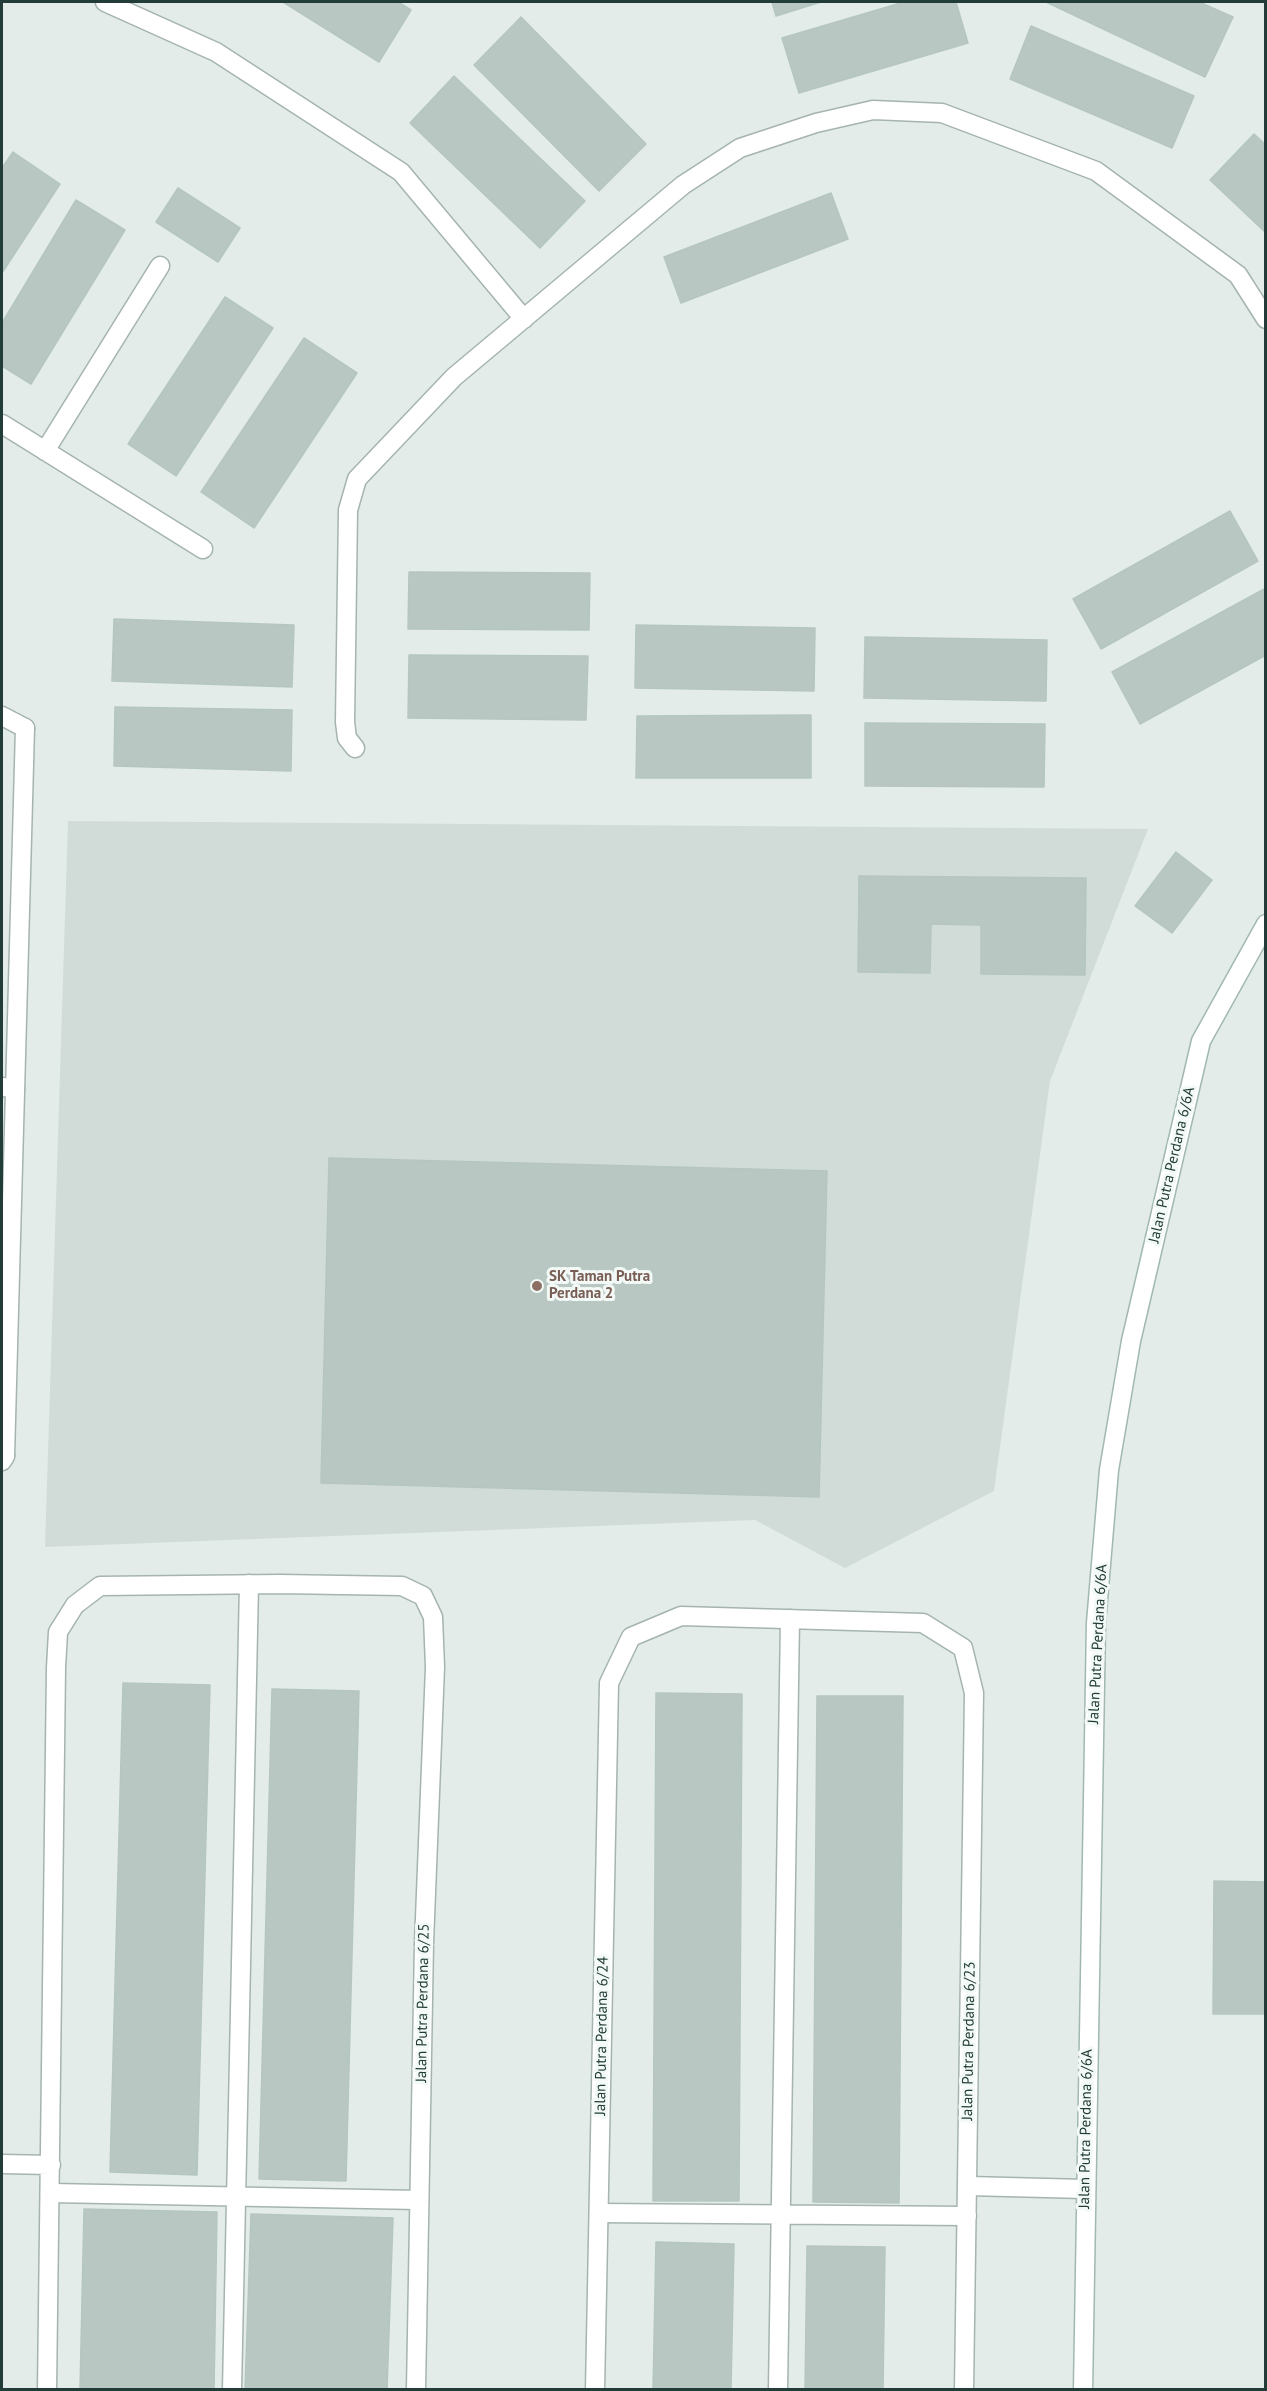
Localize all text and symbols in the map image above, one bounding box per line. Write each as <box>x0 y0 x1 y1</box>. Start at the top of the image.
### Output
street label: Jalan Putra Perdana 6/6A <box>1145 1085 1199 1245</box>
place label: SK Taman Putra Perdana 2 <box>549 1268 650 1303</box>
marker: SK Taman Putra Perdana 2 <box>530 1279 544 1293</box>
street label: Jalan Putra Perdana 6/6A <box>1085 1564 1111 1724</box>
street label: Jalan Putra Perdana 6/25 <box>413 1923 433 2083</box>
street label: Jalan Putra Perdana 6/24 <box>592 1956 612 2116</box>
street label: Jalan Putra Perdana 6/23 <box>959 1961 979 2121</box>
street label: Jalan Putra Perdana 6/6A <box>1076 2049 1096 2209</box>

